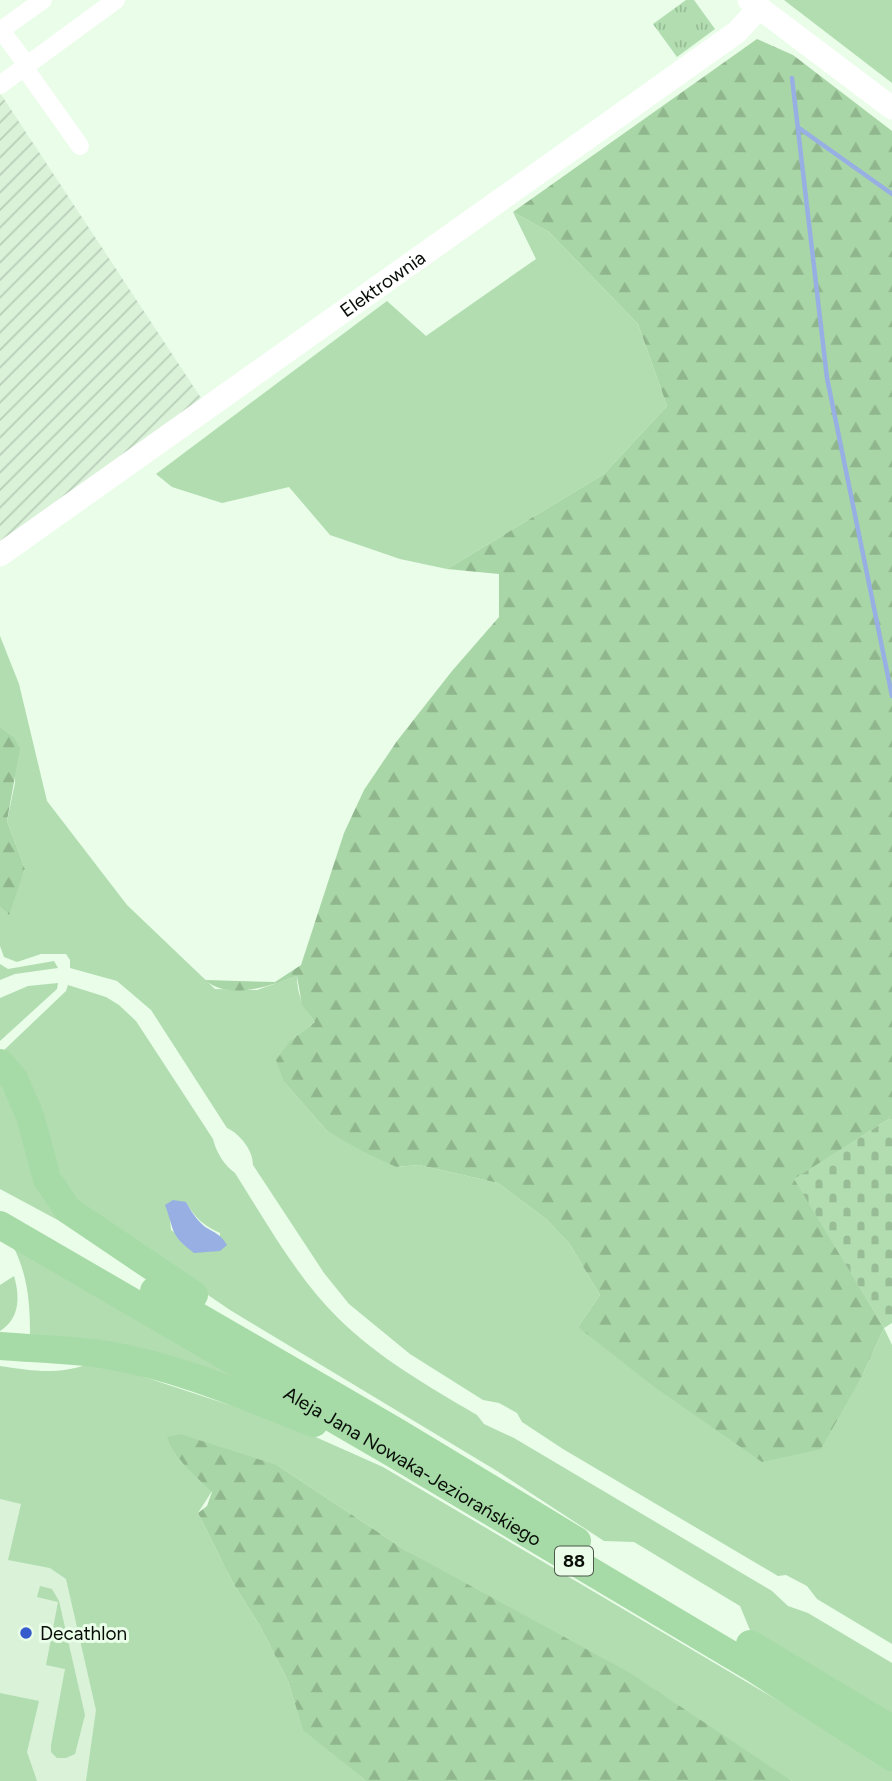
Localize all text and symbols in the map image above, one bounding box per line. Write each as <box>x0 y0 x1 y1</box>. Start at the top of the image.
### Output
street label: Elektrownia <box>335 246 430 322</box>
street label: Aleja Jana Nowaka-Jeziorańskiego <box>280 1381 546 1551</box>
road number: 88 <box>555 1546 593 1576</box>
place label: Decathlon <box>40 1622 127 1645</box>
marker: Decathlon <box>18 1625 34 1641</box>

